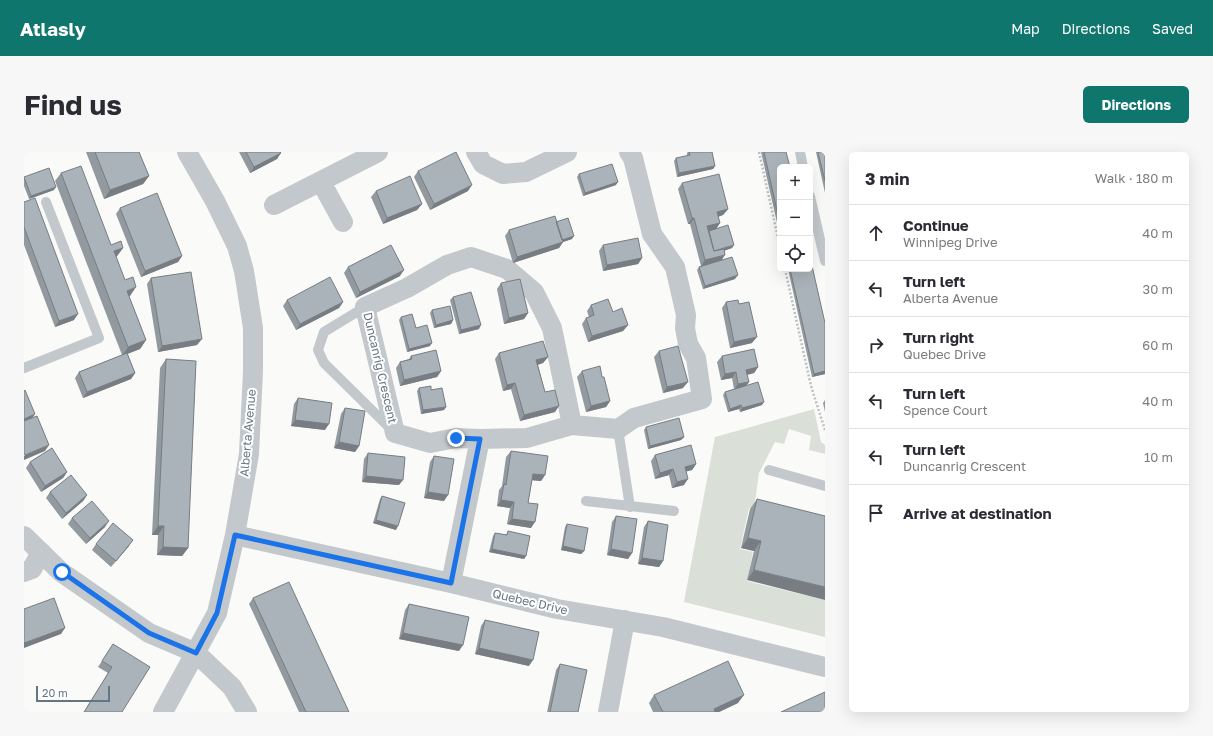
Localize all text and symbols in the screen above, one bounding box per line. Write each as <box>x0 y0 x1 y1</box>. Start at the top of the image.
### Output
text: Atlasly <box>20 17 86 40</box>
text: Map <box>1011 20 1040 37</box>
text: Directions <box>1062 20 1130 37</box>
text: Saved <box>1152 20 1193 37</box>
button: Directions <box>1083 86 1189 123</box>
text: Find us <box>24 88 122 121</box>
map controls <box>777 164 813 272</box>
button: + <box>777 164 813 200</box>
text: 3 min <box>865 168 909 189</box>
text: Walk · 180 m <box>1095 170 1173 186</box>
button: − <box>777 200 813 236</box>
text: Continue <box>903 216 969 234</box>
icon: ahead <box>865 222 887 244</box>
text: 40 m <box>1142 225 1173 241</box>
text: Winnipeg Drive <box>903 234 997 250</box>
button: locate <box>777 236 813 272</box>
text: Turn left <box>903 272 965 290</box>
icon: left <box>865 278 887 300</box>
text: 30 m <box>1143 281 1173 297</box>
text: Alberta Avenue <box>903 290 998 306</box>
street label: Duncanrig Crescent <box>360 311 401 425</box>
text: Turn right <box>903 328 974 346</box>
icon: right <box>865 334 887 356</box>
text: 60 m <box>1142 337 1173 353</box>
text: Quebec Drive <box>903 346 986 362</box>
text: Turn left <box>903 384 965 402</box>
street label: Alberta Avenue <box>236 389 259 477</box>
icon: left <box>865 390 887 412</box>
text: 40 m <box>1142 393 1173 409</box>
text: Spence Court <box>903 402 988 418</box>
route end <box>447 429 465 447</box>
text: Turn left <box>903 440 965 458</box>
icon: left <box>865 446 887 468</box>
text: 10 m <box>1144 449 1173 465</box>
text: Duncanrig Crescent <box>903 458 1026 474</box>
icon: arrive <box>865 502 887 524</box>
text: Arrive at destination <box>903 504 1052 522</box>
route start <box>53 563 71 581</box>
street label: Quebec Drive <box>491 586 569 617</box>
scale bar <box>36 684 110 703</box>
text: 20 m <box>42 686 68 699</box>

